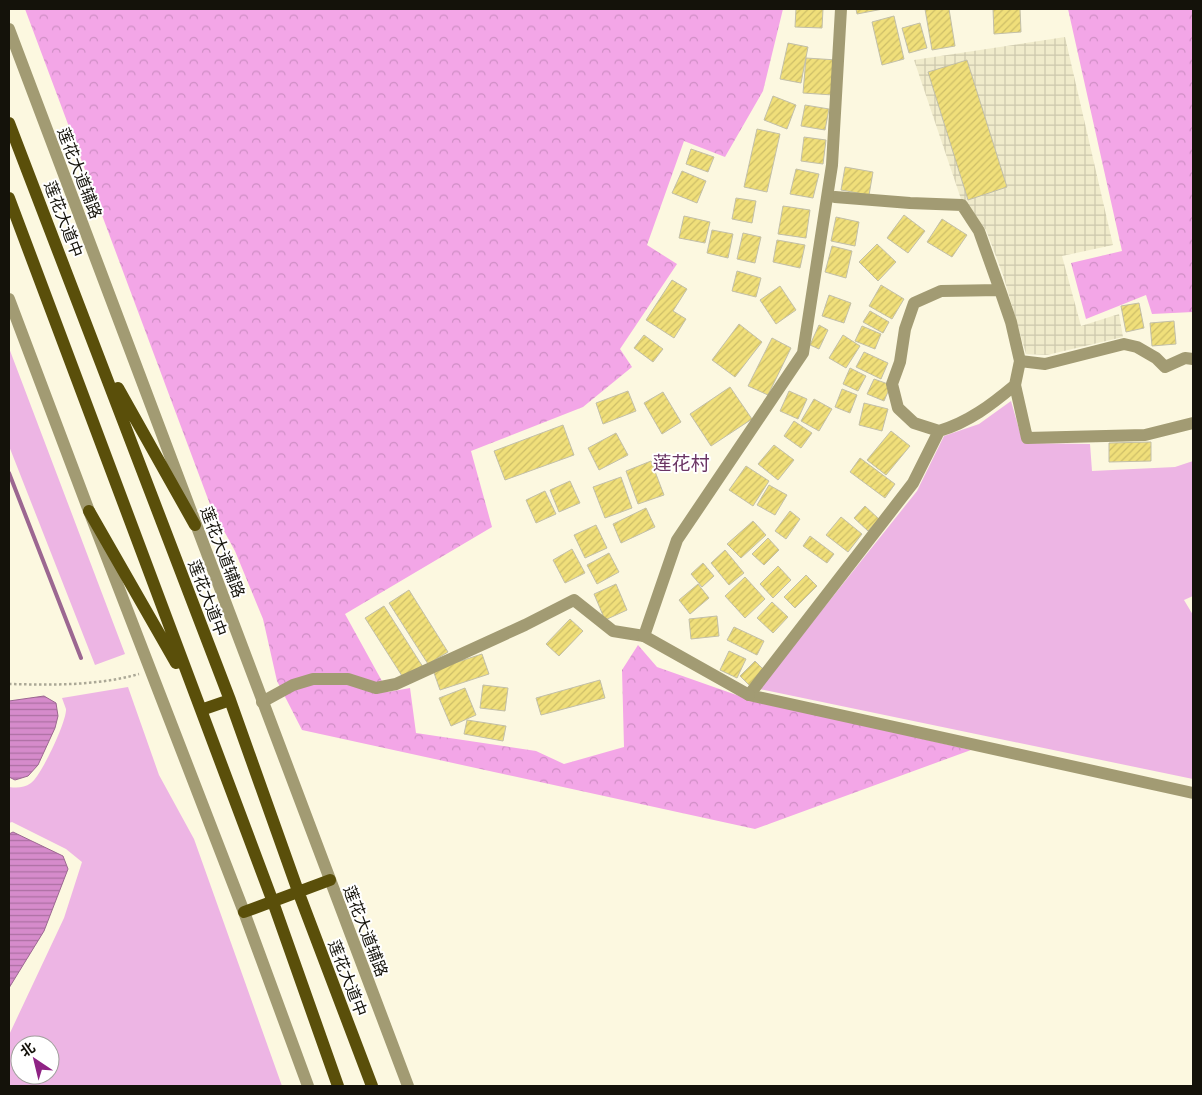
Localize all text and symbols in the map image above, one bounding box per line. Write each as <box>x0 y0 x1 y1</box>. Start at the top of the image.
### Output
street label: 莲花大道辅路 <box>54 125 106 221</box>
street label: 莲花大道中 <box>41 178 87 260</box>
district label: 莲花村 <box>652 452 710 474</box>
street label: 莲花大道辅路 <box>197 504 249 600</box>
street label: 莲花大道中 <box>185 557 231 639</box>
street label: 莲花大道辅路 <box>340 883 392 979</box>
street label: 莲花大道中 <box>325 937 371 1019</box>
north arrow <box>10 1035 60 1085</box>
text: 北 <box>17 1039 38 1060</box>

